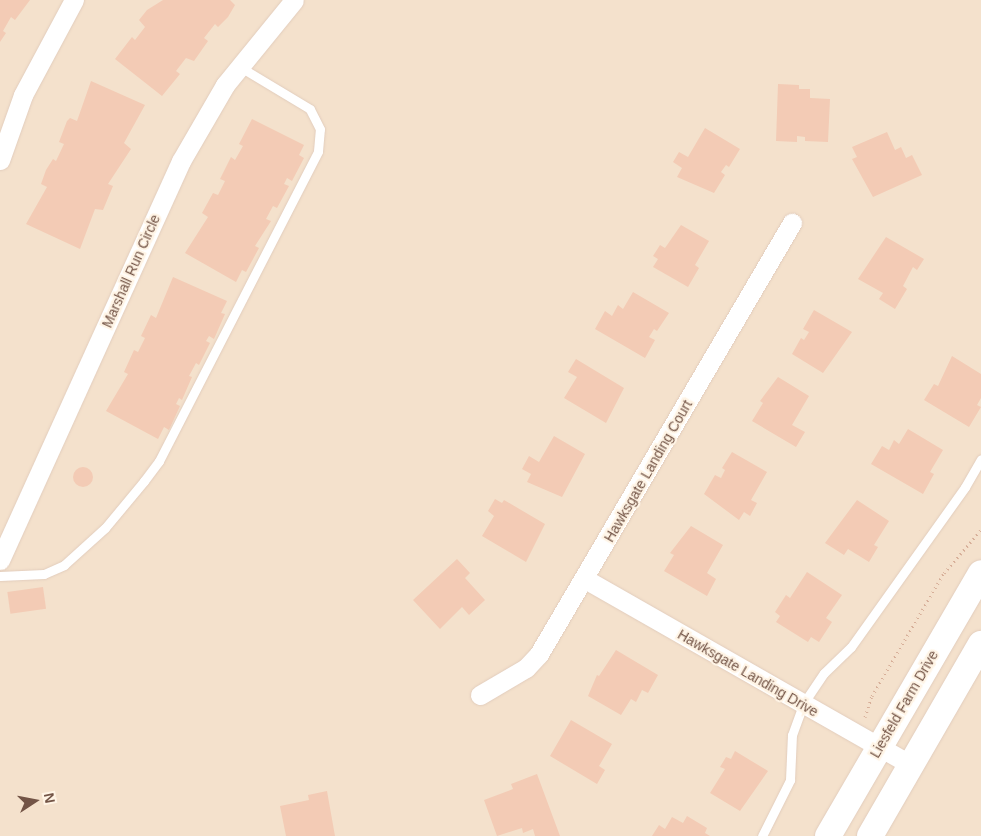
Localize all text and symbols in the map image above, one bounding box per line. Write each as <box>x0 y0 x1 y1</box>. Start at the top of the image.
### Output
street label: Marshall Run Circle <box>98 212 164 330</box>
street label: Hawksgate Landing Court <box>600 397 696 545</box>
street label: Hawksgate Landing Drive <box>675 626 821 720</box>
street label: Liesfeld Farm Drive <box>866 647 942 761</box>
north arrow <box>10 776 60 826</box>
text: N <box>41 792 59 805</box>

